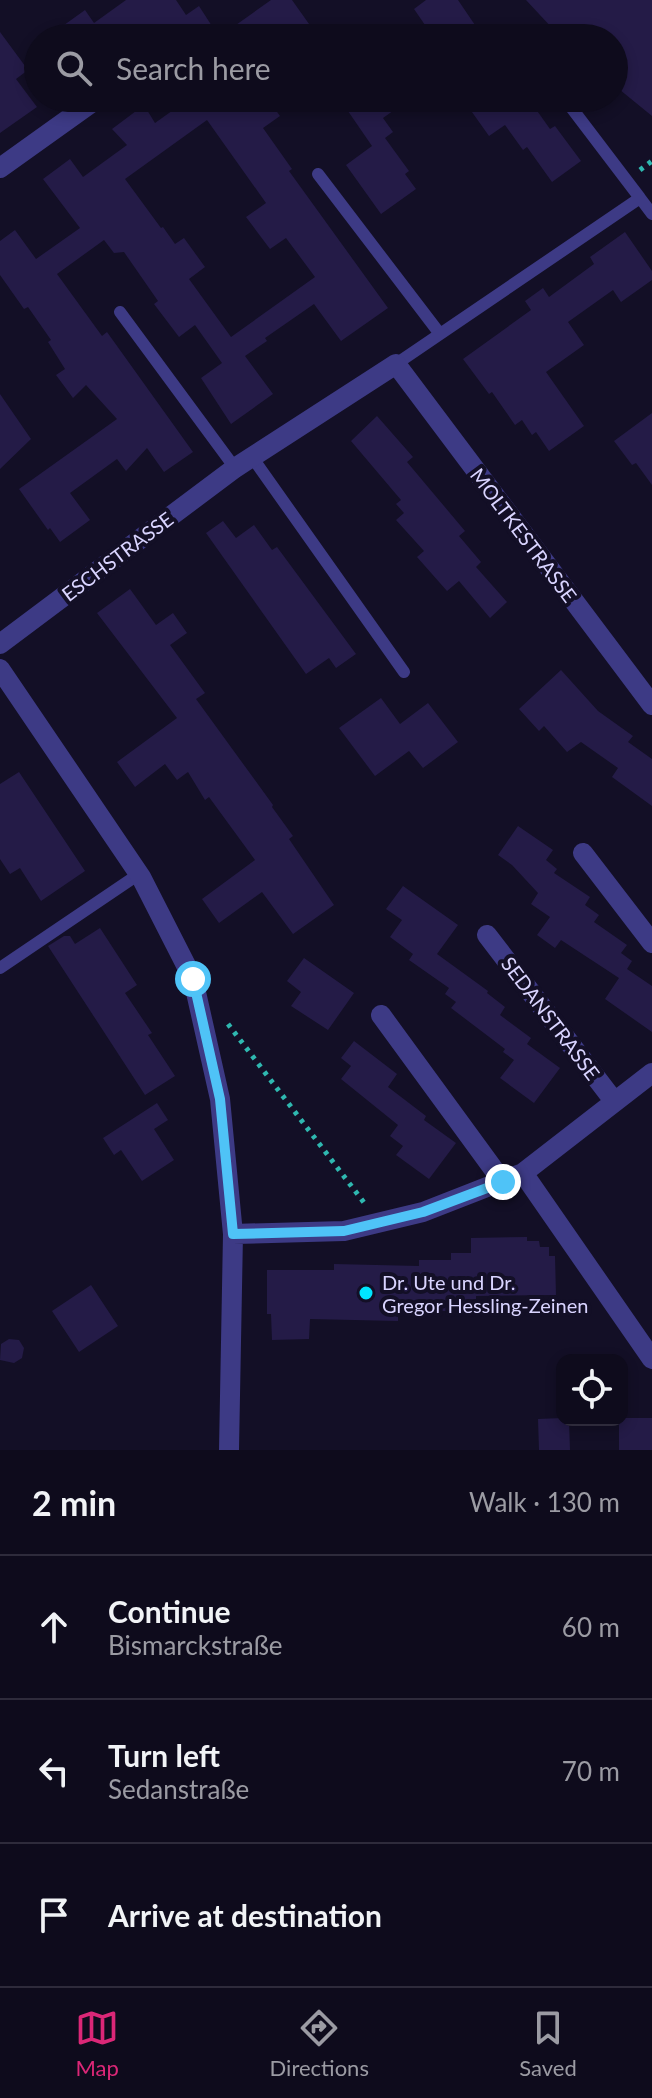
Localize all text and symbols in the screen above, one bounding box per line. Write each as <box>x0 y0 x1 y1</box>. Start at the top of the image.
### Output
search box <box>24 24 628 112</box>
icon: search <box>52 46 96 90</box>
text: Search here <box>116 50 271 86</box>
street label: MOLTKESTRASSE <box>466 463 582 607</box>
street label: ESCHSTRASSE <box>57 506 177 606</box>
street label: SEDANSTRASSE <box>497 952 605 1084</box>
route start <box>175 961 211 997</box>
route end <box>485 1164 521 1200</box>
place label: Dr. Ute und Dr. Gregor Hessling-Zeinen <box>382 1270 588 1317</box>
marker: Dr. Ute und Dr. Gregor Hessling-Zeinen <box>357 1284 375 1302</box>
map controls <box>556 1354 628 1426</box>
button: locate <box>556 1354 628 1426</box>
text: 2 min <box>32 1482 116 1523</box>
text: Walk · 130 m <box>469 1486 620 1518</box>
text: Continue <box>108 1593 231 1629</box>
icon: ahead <box>32 1605 76 1649</box>
text: 60 m <box>562 1611 620 1643</box>
text: Bismarckstraße <box>108 1629 282 1661</box>
text: Turn left <box>108 1737 220 1773</box>
icon: left <box>32 1749 76 1793</box>
text: 70 m <box>562 1755 620 1787</box>
text: Sedanstraße <box>108 1773 249 1805</box>
icon: arrive <box>32 1893 76 1937</box>
text: Arrive at destination <box>108 1897 382 1933</box>
tab: Map <box>75 2006 119 2081</box>
tab: Directions <box>270 2006 369 2081</box>
tab: Saved <box>519 2006 577 2081</box>

